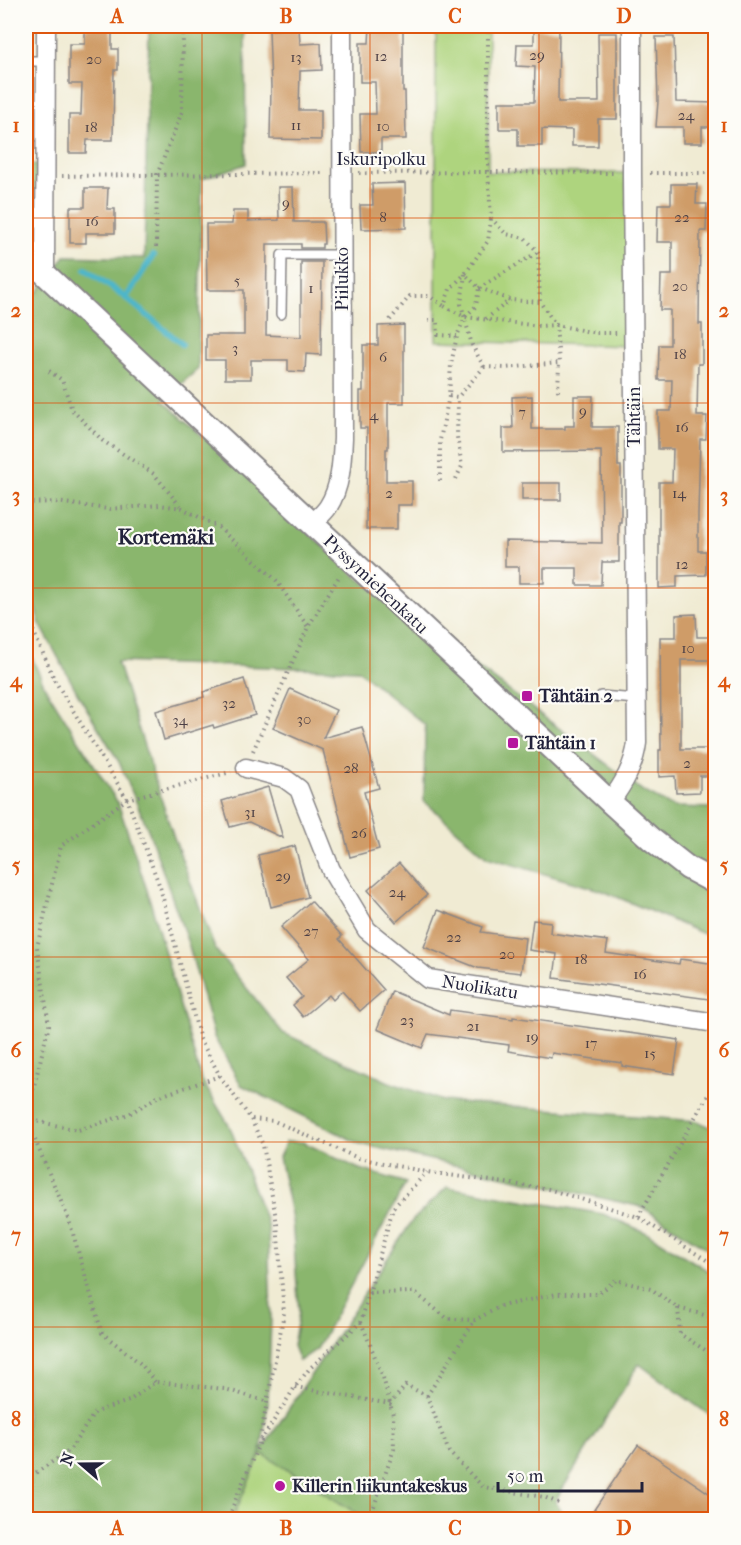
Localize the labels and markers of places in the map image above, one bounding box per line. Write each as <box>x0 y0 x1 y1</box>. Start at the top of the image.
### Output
place label: Tähtäin 2 <box>538 686 613 707</box>
marker: Tähtäin 2 <box>520 689 534 703</box>
place label: Tähtäin 1 <box>524 733 596 754</box>
marker: Tähtäin 1 <box>506 736 520 750</box>
place label: Killerin liikuntakeskus <box>292 1476 468 1497</box>
marker: Killerin liikuntakeskus <box>273 1479 287 1493</box>

